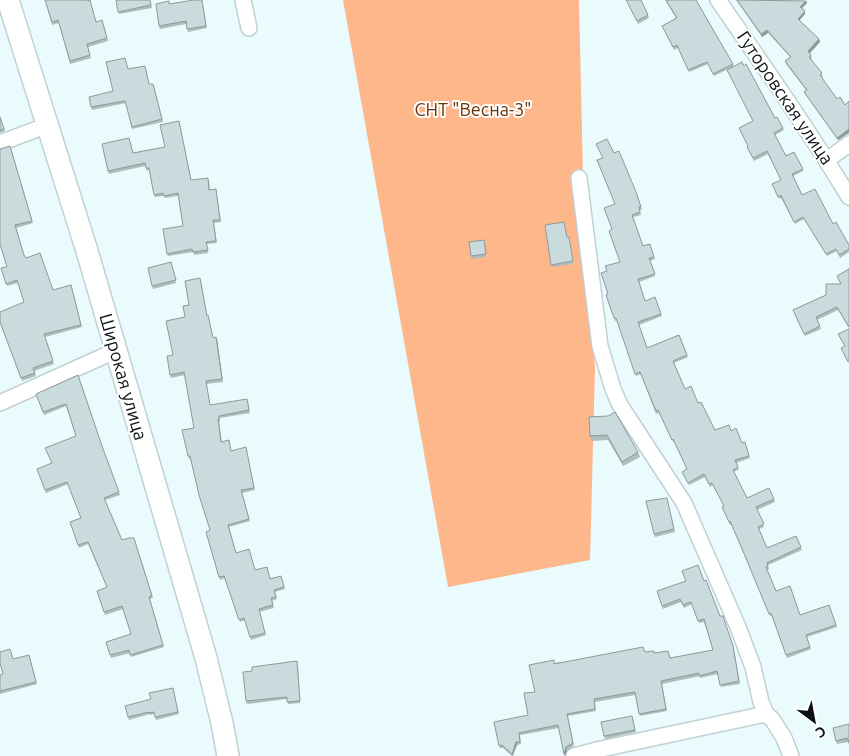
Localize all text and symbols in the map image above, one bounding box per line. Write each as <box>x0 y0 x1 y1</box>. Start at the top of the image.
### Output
street label: Гуторовская улица <box>734 27 838 168</box>
park label: СНТ "Весна-3" <box>415 99 532 119</box>
street label: Широкая улица <box>96 311 152 442</box>
north arrow <box>789 696 839 746</box>
text: С <box>813 723 829 741</box>

